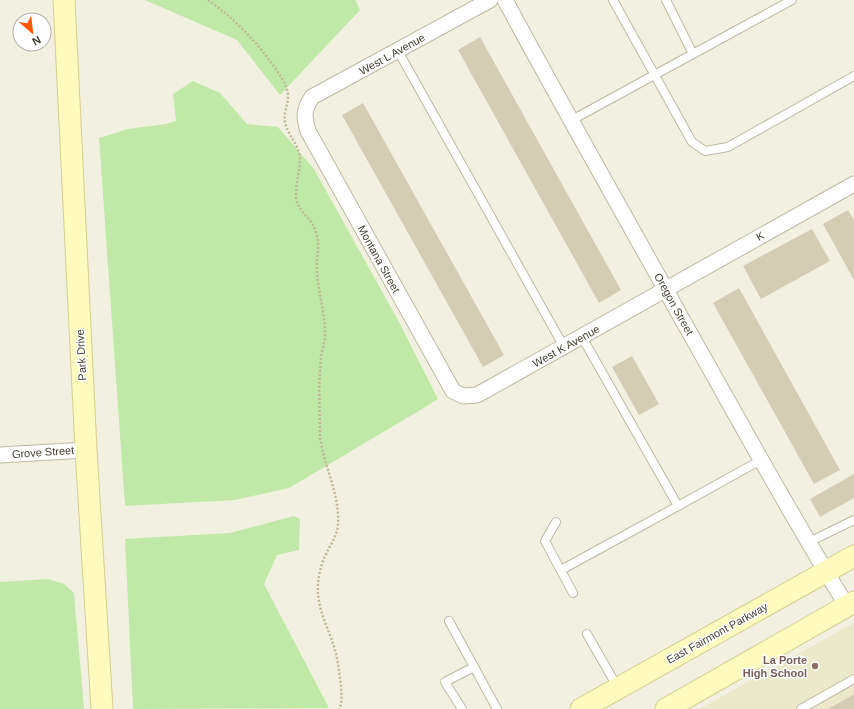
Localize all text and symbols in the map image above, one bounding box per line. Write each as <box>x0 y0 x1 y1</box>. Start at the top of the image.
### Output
north arrow <box>12 12 52 52</box>
street label: West L Avenue <box>357 31 427 77</box>
text: N <box>30 34 43 48</box>
street label: Montana Street <box>356 223 402 295</box>
street label: K <box>754 229 767 243</box>
street label: Oregon Street <box>652 271 696 337</box>
street label: West K Avenue <box>530 323 602 369</box>
street label: Park Drive <box>74 329 88 381</box>
street label: Grove Street <box>11 444 75 460</box>
street label: East Fairmont Parkway <box>664 600 770 666</box>
place label: La Porte High School <box>743 654 807 679</box>
marker: La Porte High School <box>810 661 820 671</box>

